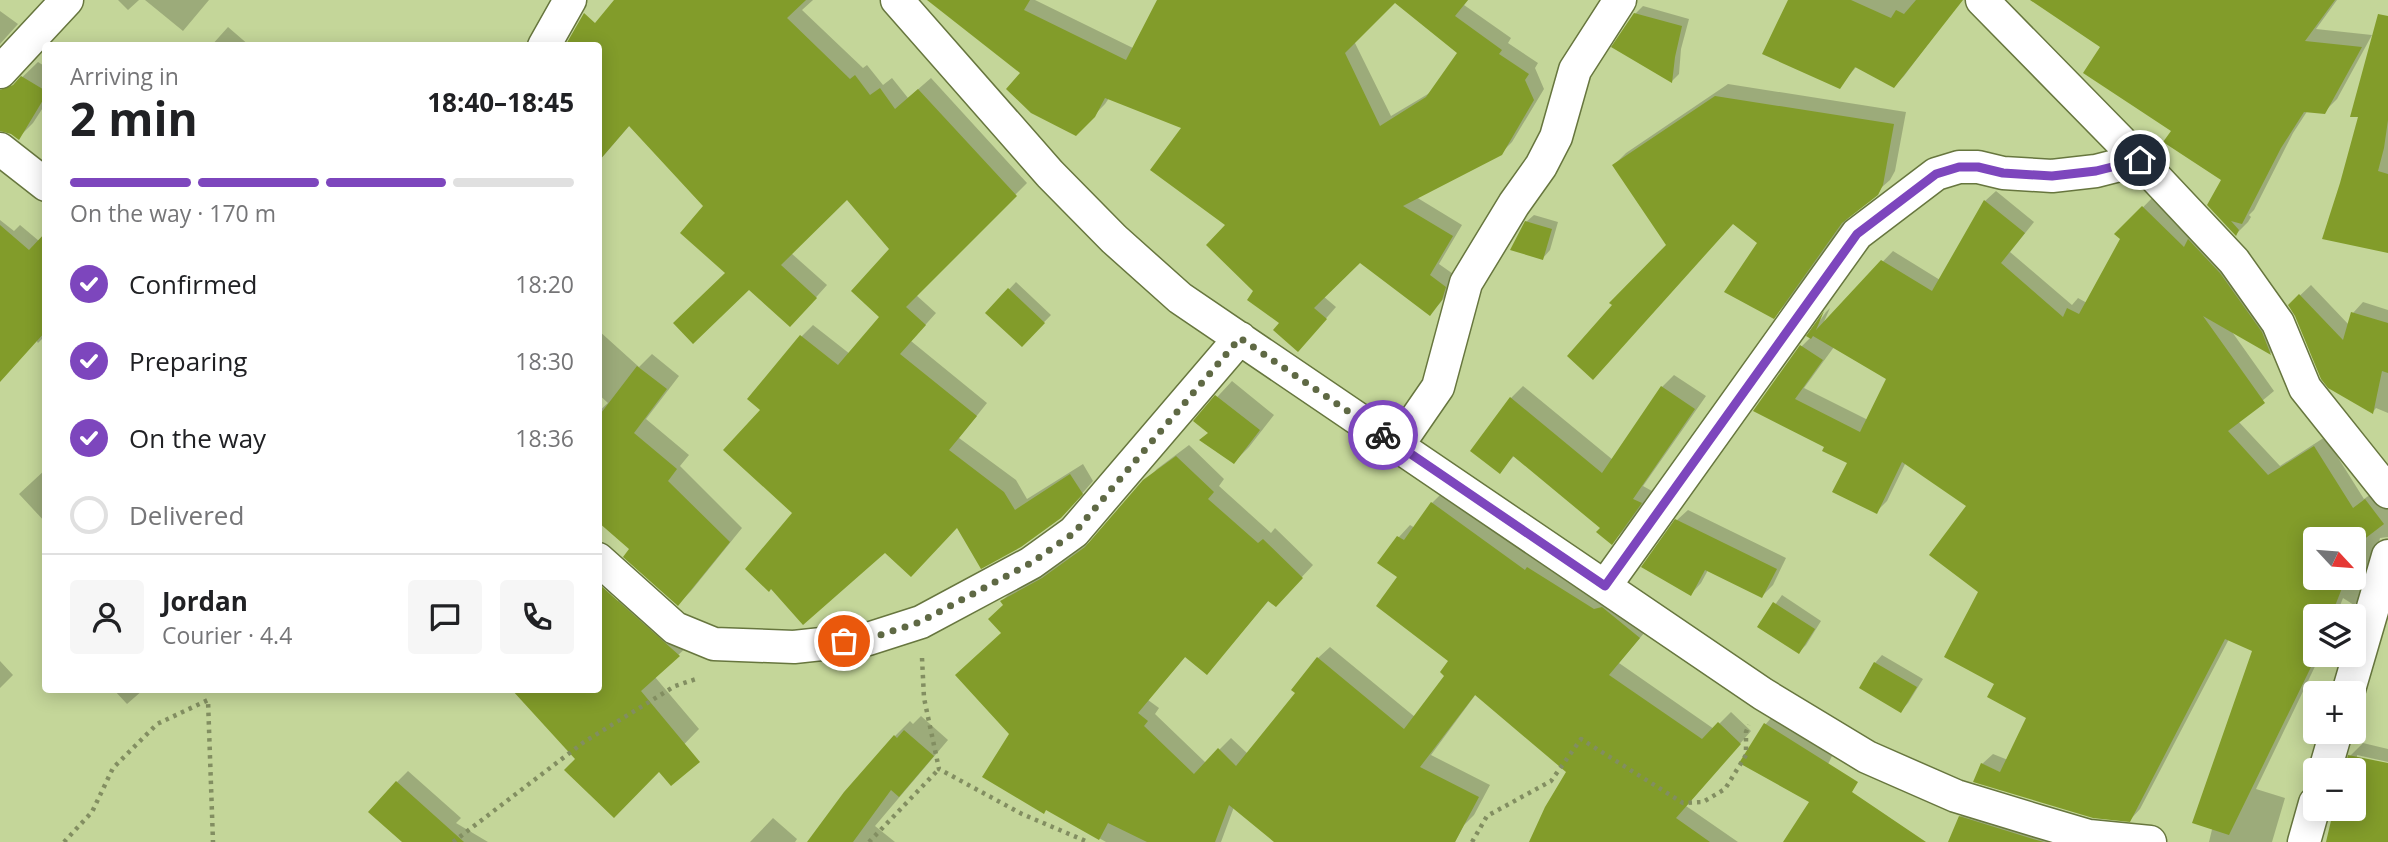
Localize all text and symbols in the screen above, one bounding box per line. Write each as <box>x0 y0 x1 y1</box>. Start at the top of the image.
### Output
text: Arriving in <box>70 60 179 92</box>
text: 18:40–18:45 <box>427 84 574 120</box>
text: 2 min <box>70 87 198 149</box>
pin <box>2110 130 2170 190</box>
icon: home <box>2121 141 2159 179</box>
text: On the way · 170 m <box>70 197 276 229</box>
icon: check <box>70 265 108 303</box>
text: Confirmed <box>129 266 257 302</box>
text: 18:20 <box>515 268 574 300</box>
icon: check <box>70 342 108 380</box>
text: Preparing <box>129 343 247 379</box>
text: 18:30 <box>515 345 574 377</box>
courier <box>1348 400 1418 470</box>
icon: bike <box>1364 416 1402 454</box>
icon: check <box>70 419 108 457</box>
text: On the way <box>129 420 266 456</box>
text: 18:36 <box>515 422 574 454</box>
text: Delivered <box>129 497 244 533</box>
north arrow <box>2303 527 2366 590</box>
map controls <box>2303 527 2366 821</box>
button: person <box>70 580 144 654</box>
button: chat <box>408 580 482 654</box>
button: phone <box>500 580 574 654</box>
text: Jordan <box>162 583 248 619</box>
button: layers <box>2303 604 2366 667</box>
pin <box>814 611 874 671</box>
text: Courier · 4.4 <box>162 619 292 651</box>
icon: bag <box>825 622 863 660</box>
button: + <box>2303 681 2366 744</box>
button: − <box>2303 758 2366 821</box>

